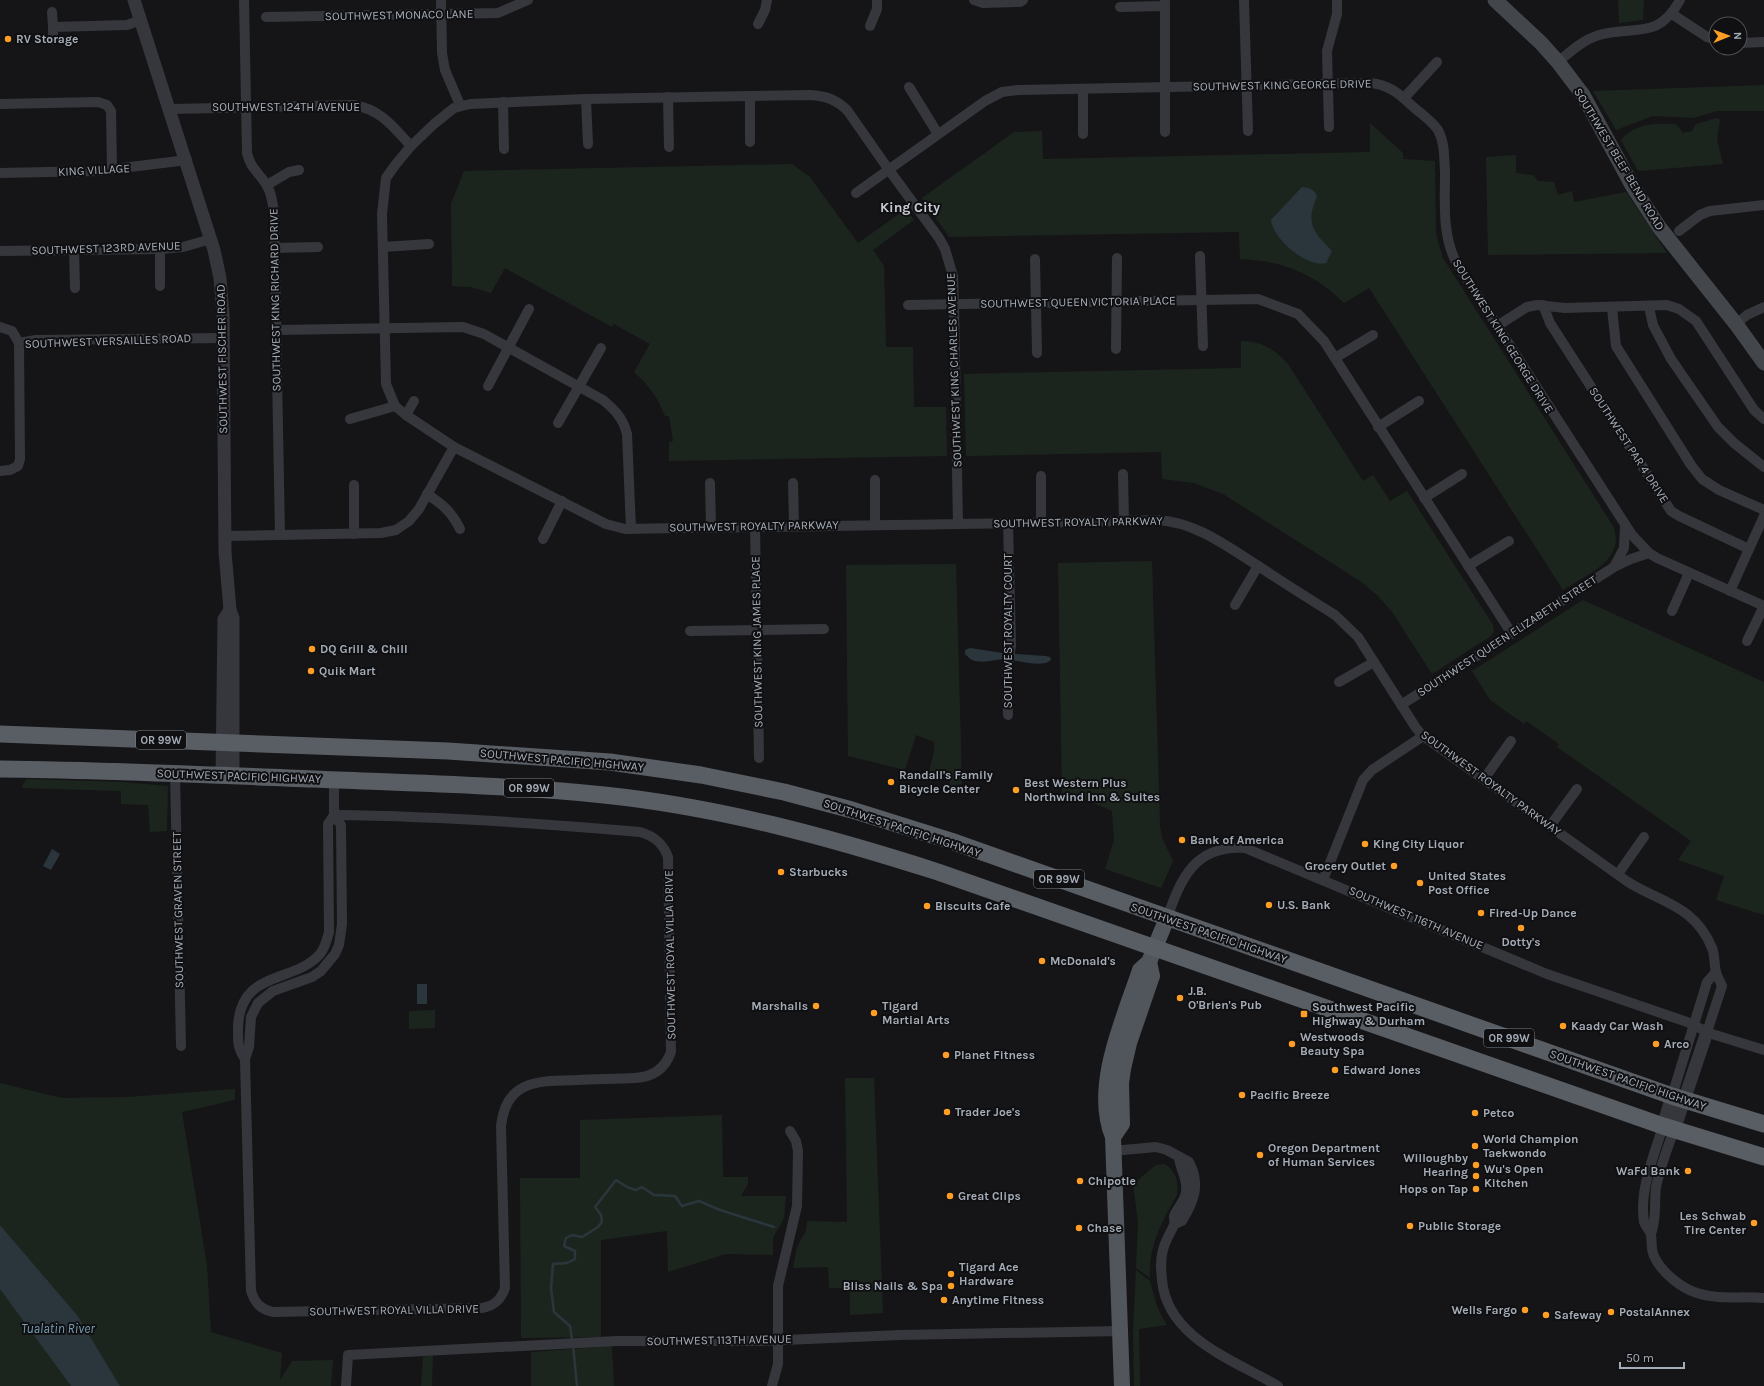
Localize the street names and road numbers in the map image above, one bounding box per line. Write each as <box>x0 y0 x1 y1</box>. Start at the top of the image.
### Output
street label: SOUTHWEST MONACO LANE <box>324 7 474 23</box>
street label: SOUTHWEST KING GEORGE DRIVE <box>1192 76 1372 94</box>
street label: SOUTHWEST BEEF BEND ROAD <box>1571 85 1667 233</box>
street label: SOUTHWEST 124TH AVENUE <box>212 100 360 114</box>
street label: KING VILLAGE <box>58 161 130 179</box>
street label: SOUTHWEST KING RICHARD DRIVE <box>266 208 284 392</box>
street label: SOUTHWEST 123RD AVENUE <box>31 238 181 258</box>
street label: SOUTHWEST KING GEORGE DRIVE <box>1450 256 1556 416</box>
street label: SOUTHWEST KING CHARLES AVENUE <box>944 272 964 468</box>
street label: SOUTHWEST FISCHER ROAD <box>214 284 230 434</box>
street label: SOUTHWEST QUEEN VICTORIA PLACE <box>980 293 1176 311</box>
street label: SOUTHWEST VERSAILLES ROAD <box>24 331 192 351</box>
street label: SOUTHWEST PAR 4 DRIVE <box>1586 384 1672 506</box>
street label: SOUTHWEST ROYALTY PARKWAY <box>993 514 1163 530</box>
street label: SOUTHWEST ROYALTY PARKWAY <box>669 518 839 534</box>
street label: SOUTHWEST ROYALTY COURT <box>1001 554 1015 708</box>
street label: SOUTHWEST KING JAMES PLACE <box>749 556 765 728</box>
street label: SOUTHWEST QUEEN ELIZABETH STREET <box>1414 573 1600 699</box>
street label: SOUTHWEST ROYALTY PARKWAY <box>1418 727 1564 839</box>
road number: OR 99W <box>136 731 186 749</box>
street label: SOUTHWEST PACIFIC HIGHWAY <box>479 746 645 774</box>
street label: SOUTHWEST PACIFIC HIGHWAY <box>156 766 322 786</box>
road number: OR 99W <box>504 779 554 797</box>
street label: SOUTHWEST PACIFIC HIGHWAY <box>822 796 983 860</box>
street label: SOUTHWEST GRAVEN STREET <box>170 832 186 988</box>
street label: SOUTHWEST ROYAL VILLA DRIVE <box>662 870 678 1040</box>
road number: OR 99W <box>1034 870 1084 888</box>
street label: SOUTHWEST 116TH AVENUE <box>1347 883 1485 953</box>
street label: SOUTHWEST PACIFIC HIGHWAY <box>1129 900 1290 967</box>
road number: OR 99W <box>1484 1029 1534 1047</box>
street label: SOUTHWEST PACIFIC HIGHWAY <box>1548 1047 1709 1114</box>
street label: SOUTHWEST ROYAL VILLA DRIVE <box>309 1302 479 1318</box>
street label: SOUTHWEST 113TH AVENUE <box>646 1332 792 1348</box>

